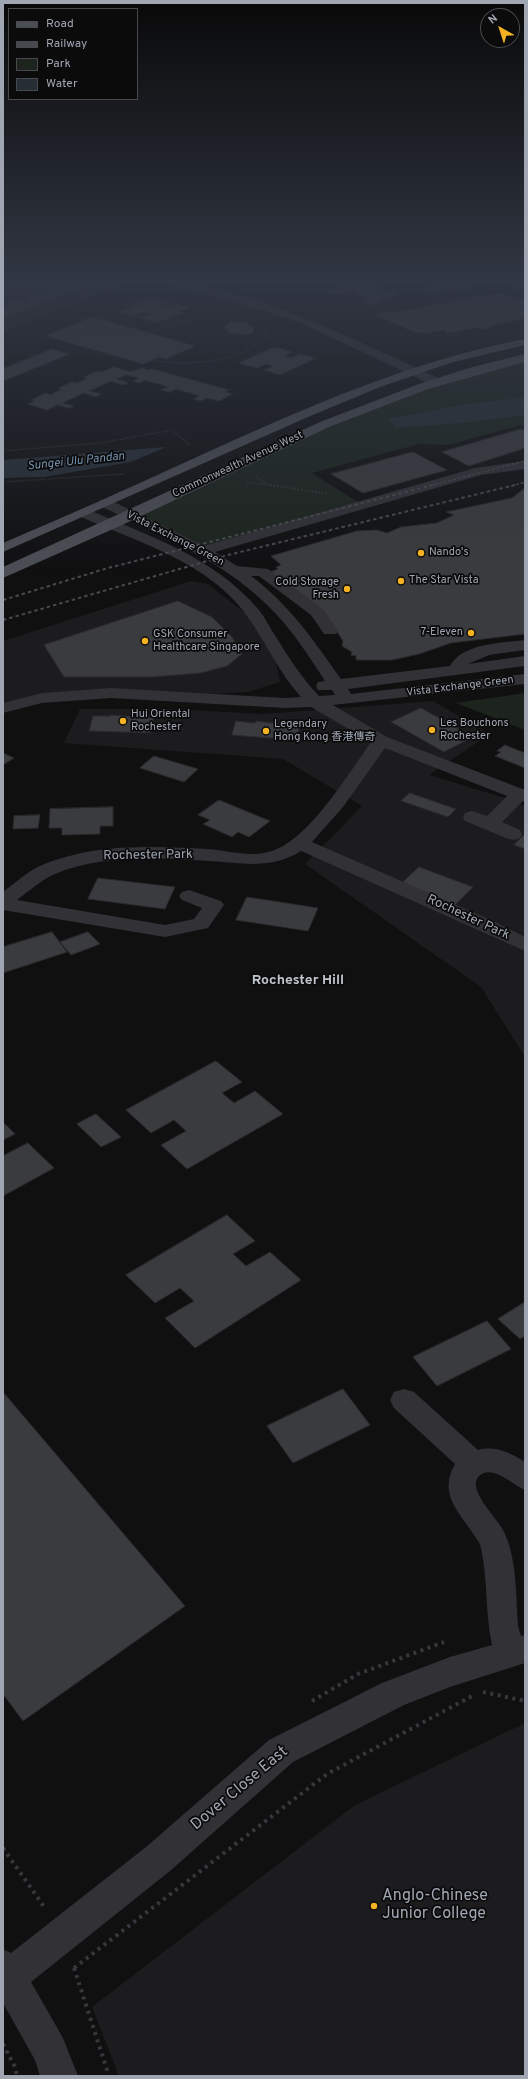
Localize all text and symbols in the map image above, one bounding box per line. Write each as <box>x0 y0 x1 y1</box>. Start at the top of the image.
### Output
legend <box>8 8 138 100</box>
north arrow <box>480 8 520 48</box>
text: N <box>486 12 501 27</box>
text: Road <box>46 16 74 32</box>
text: Railway <box>46 36 87 52</box>
text: Park <box>46 56 71 72</box>
text: Water <box>46 76 78 92</box>
street label: Commonwealth Avenue West <box>171 429 305 501</box>
water label: Sungei Ulu Pandan <box>27 450 125 474</box>
street label: Vista Exchange Green <box>124 509 226 569</box>
place label: Nando's <box>429 546 469 560</box>
marker: Nando's <box>416 548 426 558</box>
place label: The Star Vista <box>409 574 478 588</box>
place label: Cold Storage Fresh <box>275 576 339 602</box>
marker: The Star Vista <box>396 576 406 586</box>
marker: Cold Storage Fresh <box>342 584 352 594</box>
place label: 7-Eleven <box>421 626 463 640</box>
place label: GSK Consumer Healthcare Singapore <box>153 628 260 654</box>
marker: 7-Eleven <box>466 628 476 638</box>
marker: GSK Consumer Healthcare Singapore <box>140 636 150 646</box>
street label: Vista Exchange Green <box>406 674 514 700</box>
place label: Hui Oriental Rochester <box>131 708 190 734</box>
marker: Hui Oriental Rochester <box>118 716 128 726</box>
place label: Les Bouchons Rochester <box>440 717 509 743</box>
place label: Legendary Hong Kong 香港傳奇 <box>274 718 375 744</box>
marker: Les Bouchons Rochester <box>427 725 437 735</box>
marker: Legendary Hong Kong 香港傳奇 <box>261 726 271 736</box>
street label: Rochester Park <box>103 847 193 865</box>
street label: Rochester Park <box>424 892 512 944</box>
district label: Rochester Hill <box>252 973 344 989</box>
street label: Dover Close East <box>188 1743 292 1835</box>
place label: Anglo-Chinese Junior College <box>382 1887 488 1925</box>
marker: Anglo-Chinese Junior College <box>369 1901 379 1911</box>

